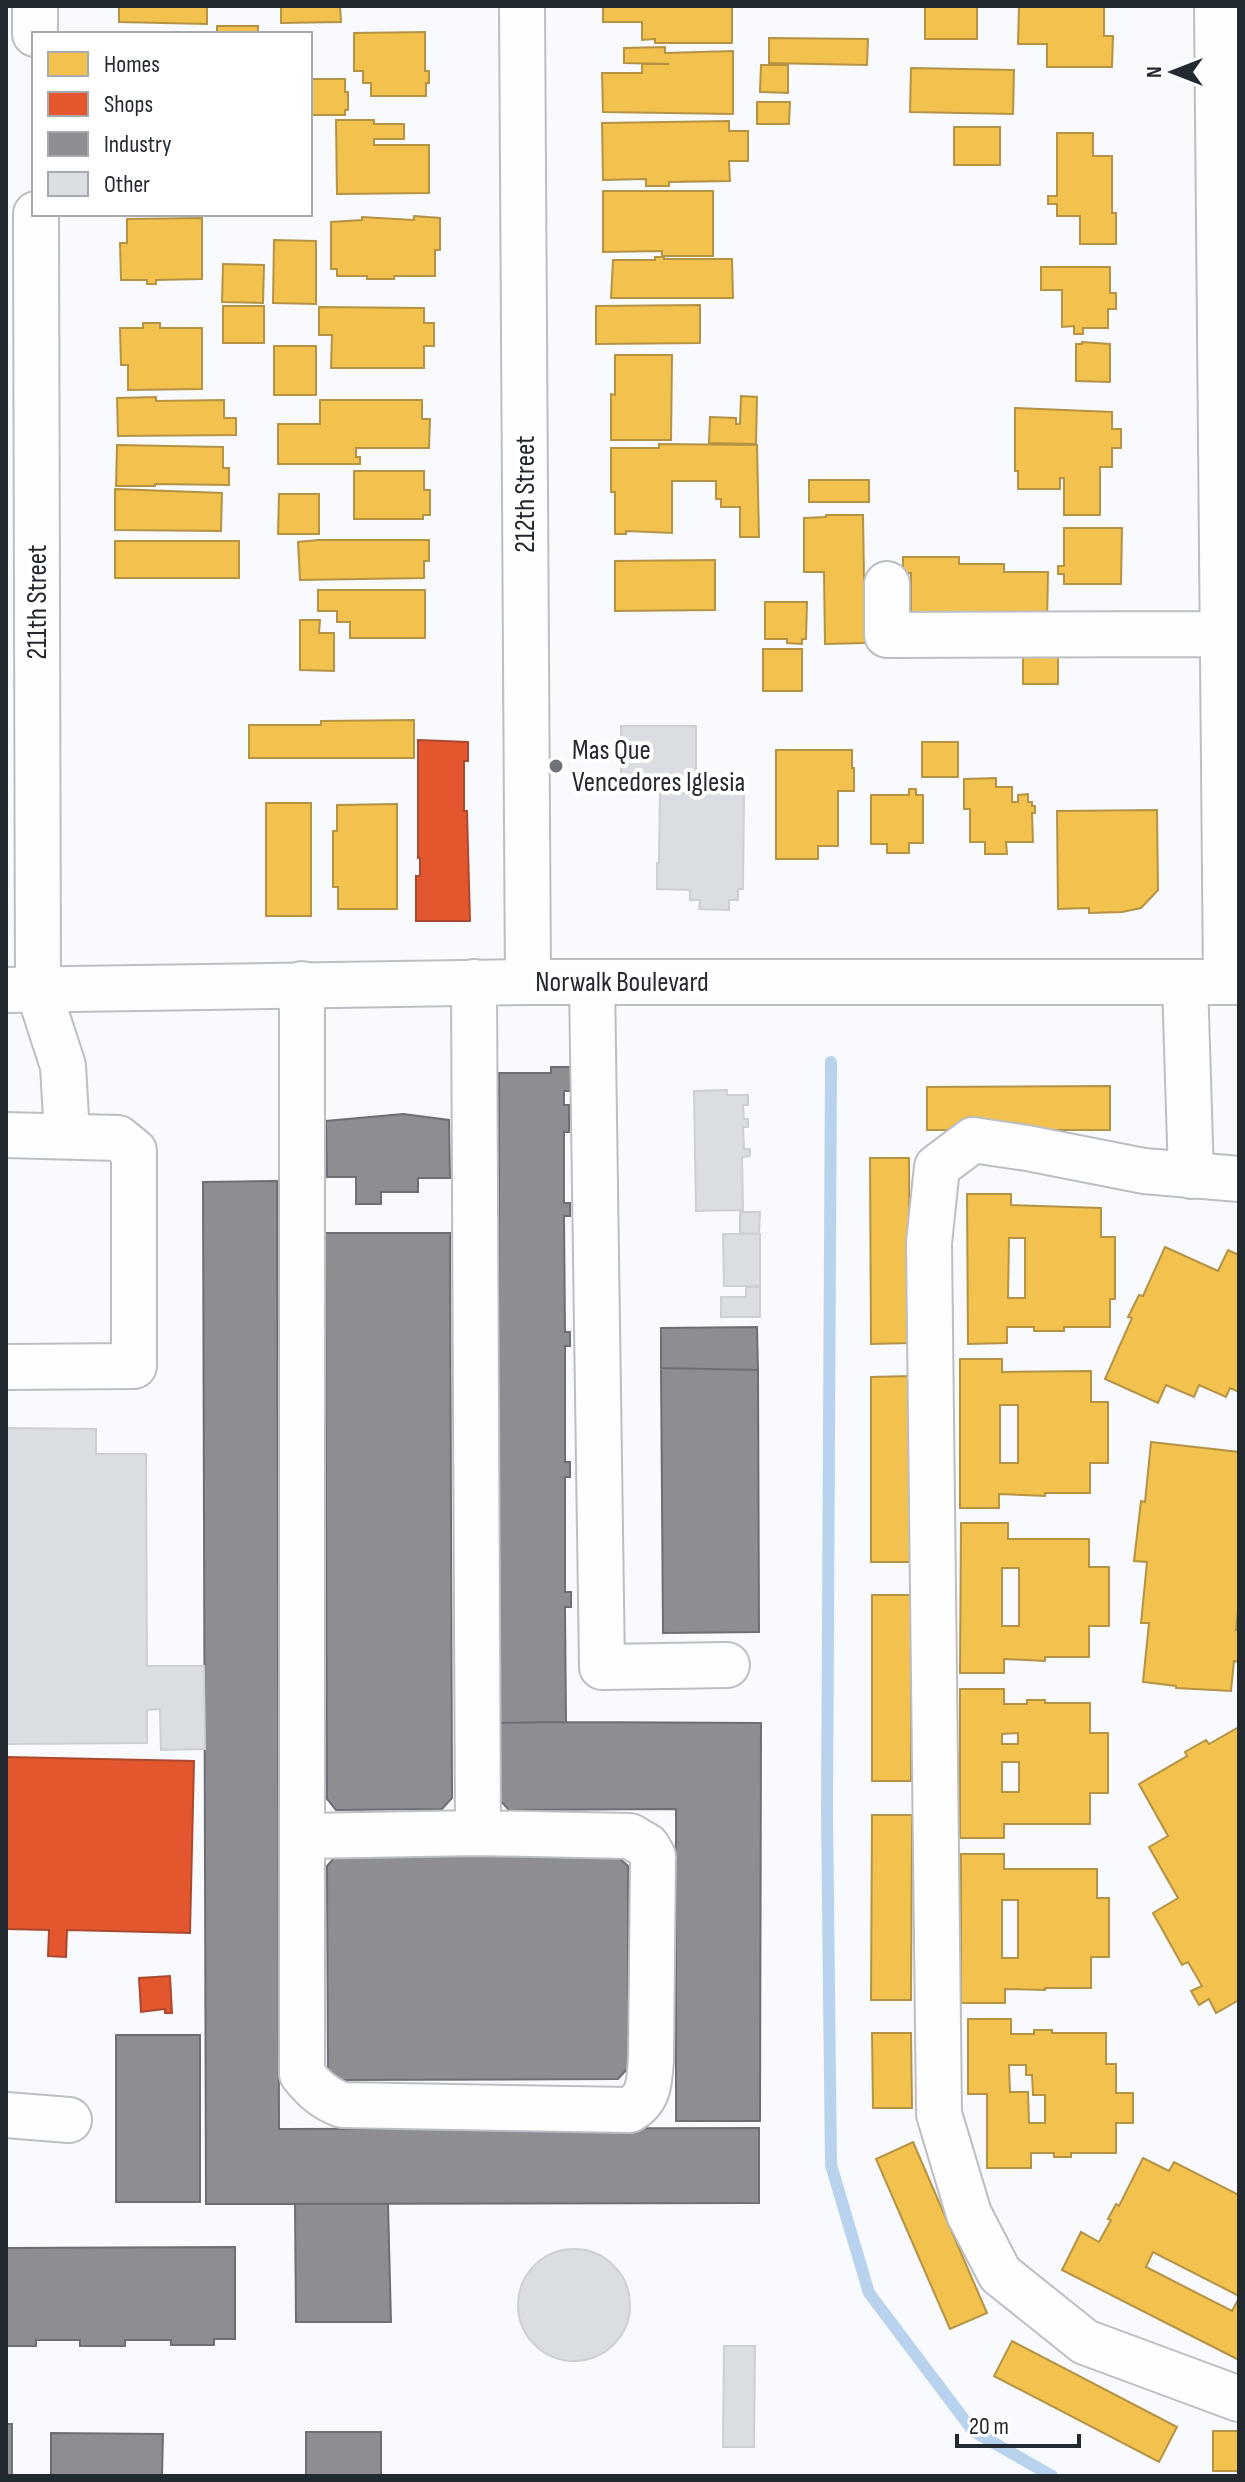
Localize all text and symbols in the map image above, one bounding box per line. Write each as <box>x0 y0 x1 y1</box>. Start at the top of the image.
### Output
legend <box>32 32 312 216</box>
north arrow <box>1133 32 1213 112</box>
text: Homes <box>104 50 160 79</box>
text: N <box>1141 66 1168 78</box>
text: Shops <box>104 90 153 119</box>
text: Industry <box>104 130 171 159</box>
text: Other <box>104 170 150 199</box>
street label: 212th Street <box>509 435 542 553</box>
street label: 211th Street <box>21 544 54 660</box>
place label: Mas Que Vencedores Iglesia <box>572 734 745 799</box>
marker: Mas Que Vencedores Iglesia <box>547 757 565 775</box>
street label: Norwalk Boulevard <box>535 966 709 999</box>
scale bar <box>957 2398 1079 2448</box>
text: 20 m <box>969 2412 1009 2441</box>

